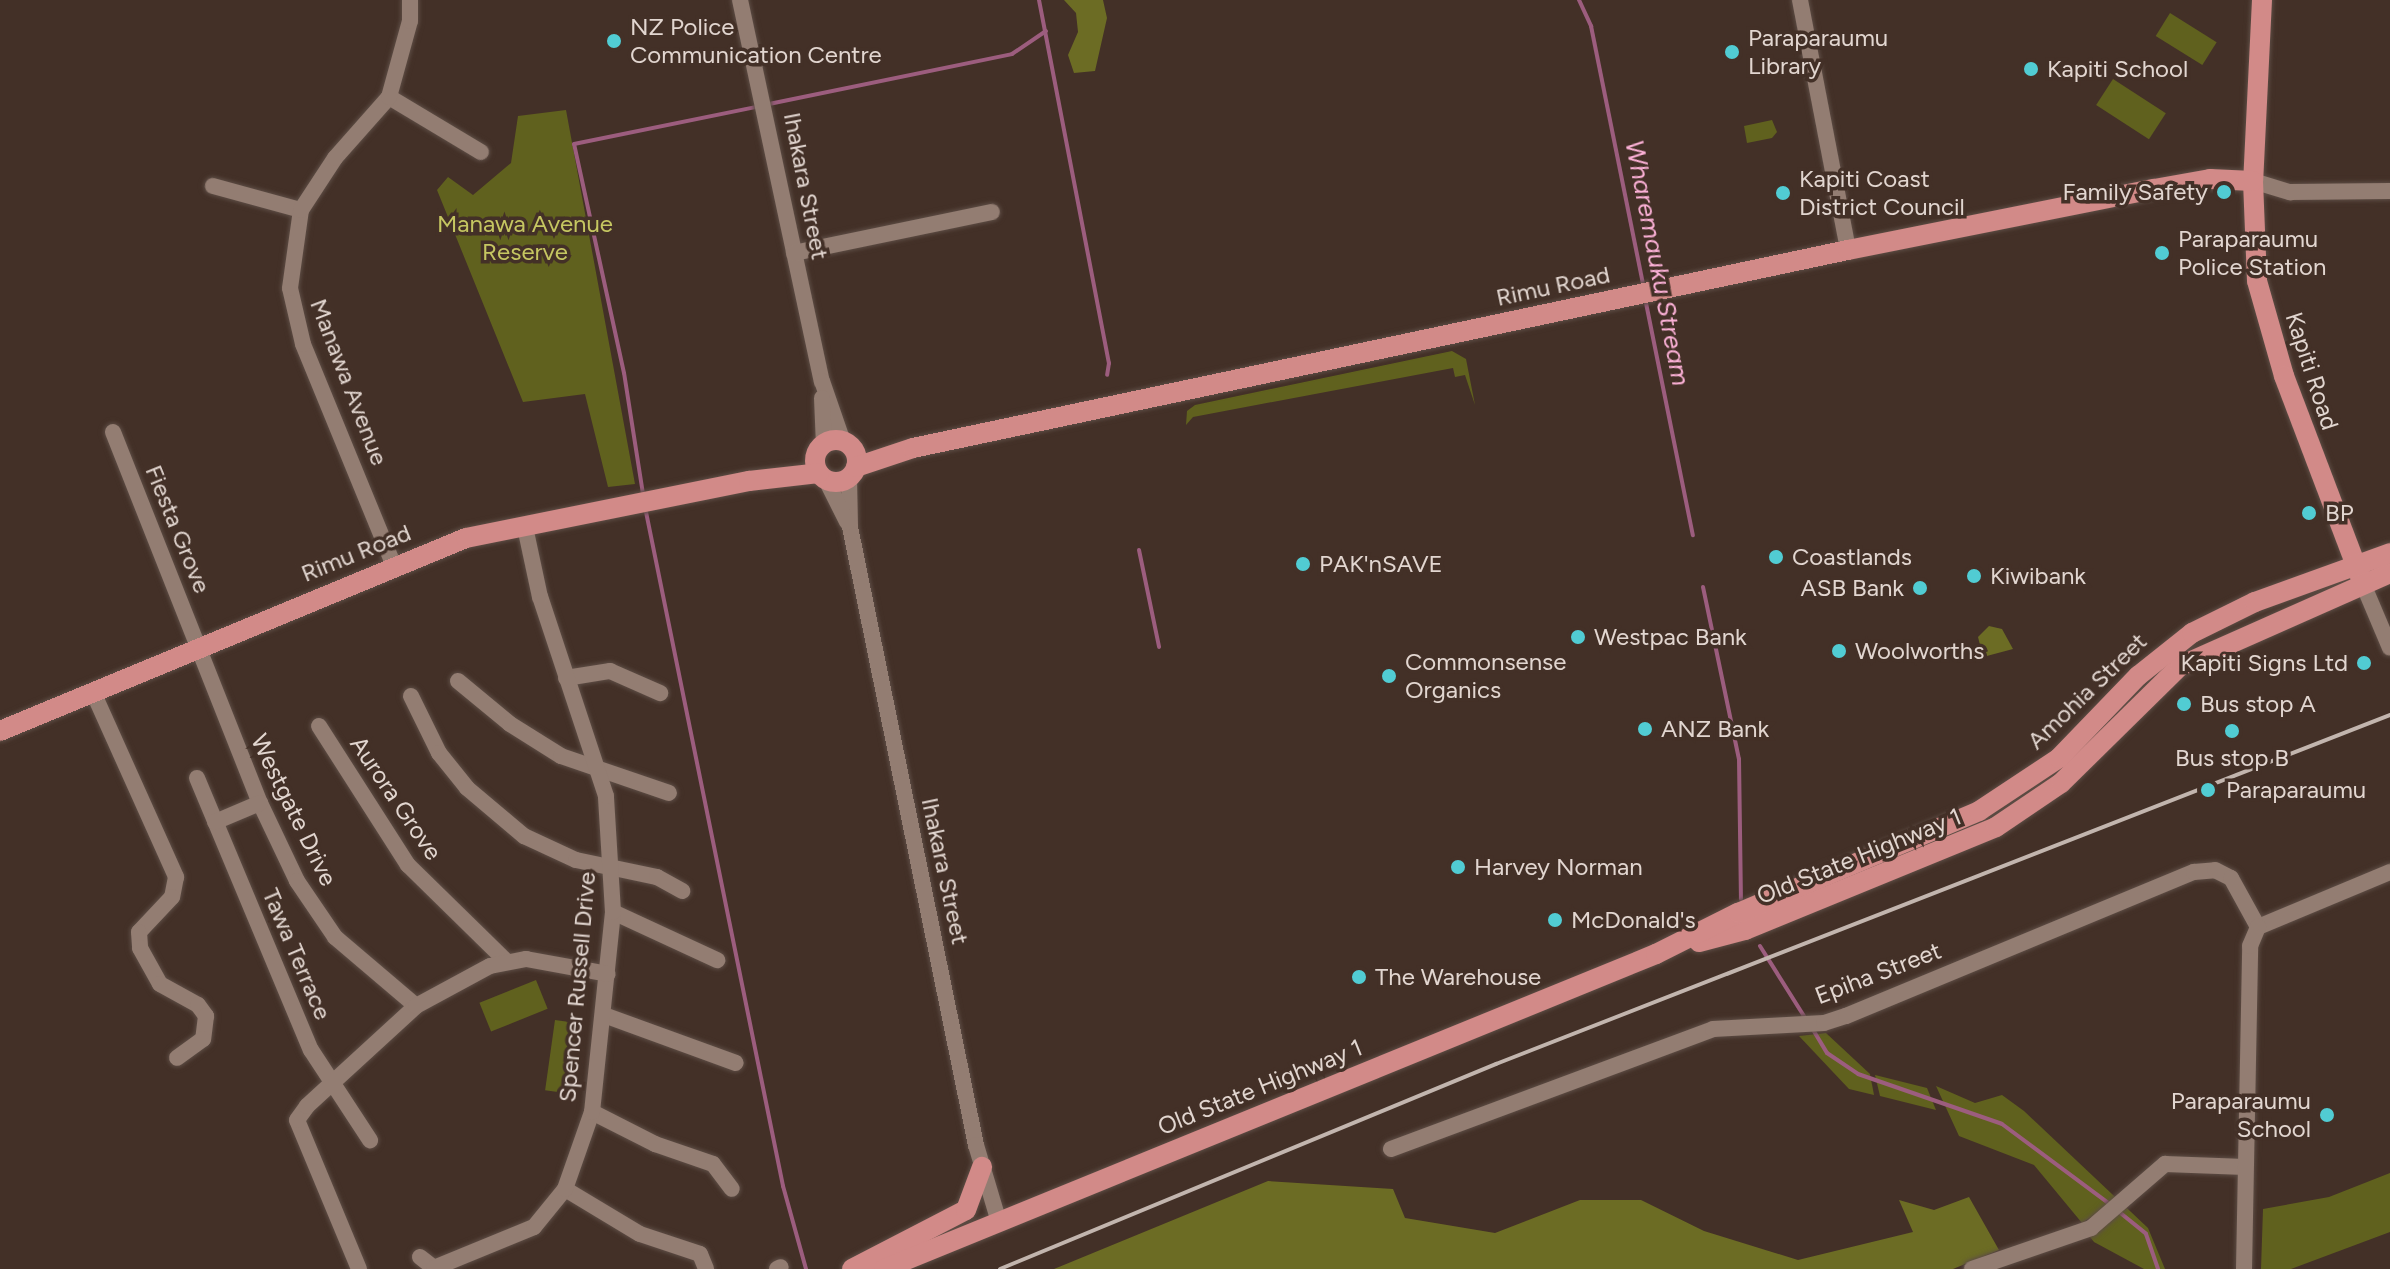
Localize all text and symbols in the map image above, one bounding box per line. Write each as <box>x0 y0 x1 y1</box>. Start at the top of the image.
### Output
place label: NZ Police Communication Centre <box>630 13 882 69</box>
place label: Paraparaumu Library <box>1748 24 1888 80</box>
marker: NZ Police Communication Centre <box>605 32 623 50</box>
marker: Paraparaumu Library <box>1723 43 1741 61</box>
place label: Kapiti School <box>2047 55 2188 83</box>
marker: Kapiti School <box>2022 60 2040 78</box>
street label: Ihakara Street <box>778 110 834 262</box>
water label: Wharemauku Stream <box>1618 137 1696 389</box>
place label: Kapiti Coast District Council <box>1799 165 1965 221</box>
place label: Family Safety <box>2062 178 2208 206</box>
marker: Family Safety <box>2215 183 2233 201</box>
marker: Kapiti Coast District Council <box>1774 184 1792 202</box>
park label: Manawa Avenue Reserve <box>437 210 613 266</box>
place label: Paraparaumu Police Station <box>2178 225 2326 281</box>
marker: Paraparaumu Police Station <box>2153 244 2171 262</box>
street label: Rimu Road <box>1493 260 1613 312</box>
street label: Manawa Avenue <box>304 295 394 469</box>
street label: Kapiti Road <box>2279 308 2345 434</box>
street label: Fiesta Grove <box>139 461 217 597</box>
place label: BP <box>2325 499 2354 527</box>
marker: BP <box>2300 504 2318 522</box>
street label: Rimu Road <box>297 518 415 588</box>
place label: Coastlands <box>1792 543 1912 571</box>
marker: Coastlands <box>1767 548 1785 566</box>
place label: PAK'nSAVE <box>1319 550 1443 578</box>
marker: PAK'nSAVE <box>1294 555 1312 573</box>
place label: Kiwibank <box>1990 562 2086 590</box>
marker: Kiwibank <box>1965 567 1983 585</box>
place label: ASB Bank <box>1800 574 1904 602</box>
marker: ASB Bank <box>1911 579 1929 597</box>
place label: Westpac Bank <box>1594 623 1747 651</box>
street label: Amohia Street <box>2021 627 2153 755</box>
marker: Westpac Bank <box>1569 628 1587 646</box>
place label: Woolworths <box>1855 637 1984 665</box>
marker: Woolworths <box>1830 642 1848 660</box>
place label: Commonsense Organics <box>1405 648 1566 704</box>
place label: Kapiti Signs Ltd <box>2181 649 2348 677</box>
marker: Kapiti Signs Ltd <box>2355 654 2373 672</box>
marker: Commonsense Organics <box>1380 667 1398 685</box>
place label: Bus stop A <box>2200 690 2316 718</box>
marker: Bus stop A <box>2175 695 2193 713</box>
place label: ANZ Bank <box>1661 715 1769 743</box>
marker: ANZ Bank <box>1636 720 1654 738</box>
marker: Bus stop B <box>2223 722 2241 740</box>
street label: Westgate Drive <box>245 729 343 891</box>
street label: Aurora Grove <box>344 731 448 865</box>
place label: Bus stop B <box>2175 744 2289 772</box>
place label: Paraparaumu <box>2226 776 2366 804</box>
marker: Paraparaumu <box>2197 779 2219 801</box>
street label: Ihakara Street <box>915 795 975 947</box>
street label: Old State Highway 1 <box>1753 802 1965 910</box>
place label: Harvey Norman <box>1474 853 1643 881</box>
marker: Harvey Norman <box>1449 858 1467 876</box>
street label: Spencer Russell Drive <box>553 870 601 1104</box>
street label: Tawa Terrace <box>256 884 338 1024</box>
place label: McDonald's <box>1571 906 1696 934</box>
marker: McDonald's <box>1546 911 1564 929</box>
street label: Epiha Street <box>1811 936 1945 1010</box>
place label: The Warehouse <box>1375 963 1541 991</box>
marker: The Warehouse <box>1350 968 1368 986</box>
street label: Old State Highway 1 <box>1154 1033 1366 1141</box>
place label: Paraparaumu School <box>2171 1087 2311 1143</box>
marker: Paraparaumu School <box>2318 1106 2336 1124</box>

